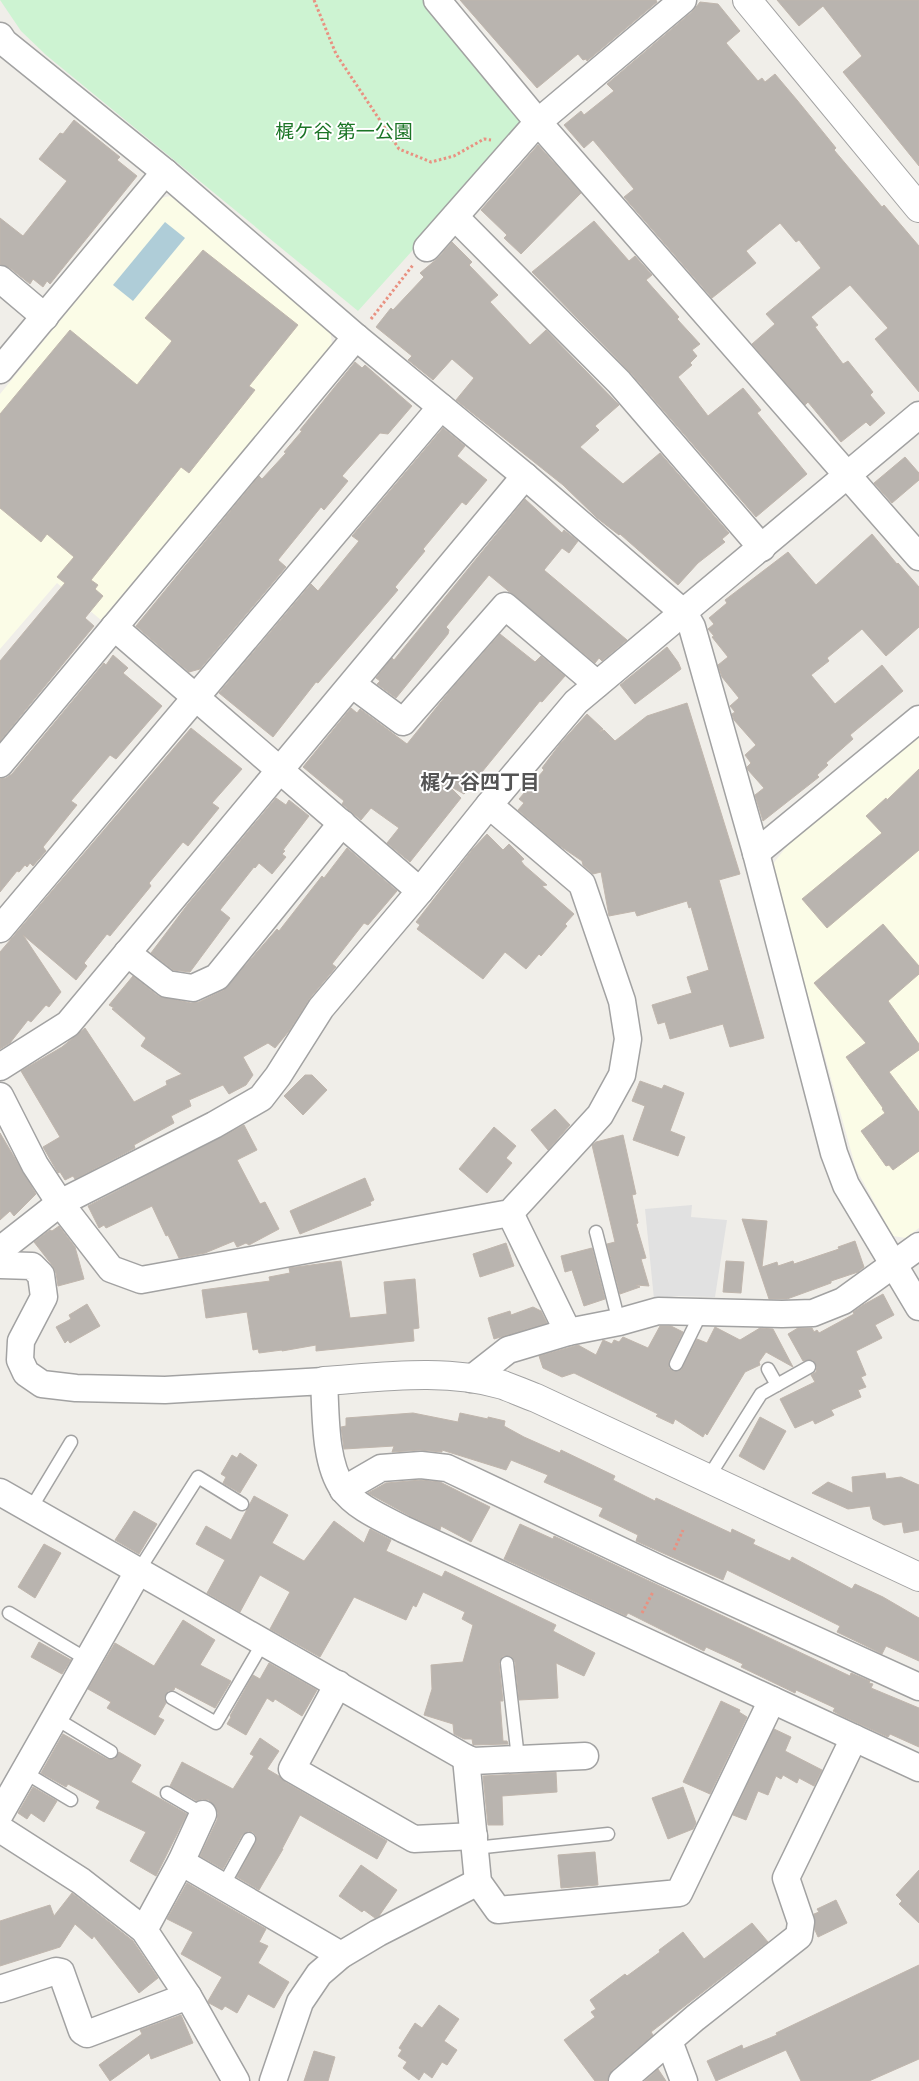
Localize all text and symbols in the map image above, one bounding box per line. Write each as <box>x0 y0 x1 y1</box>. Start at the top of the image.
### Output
park label: 梶ケ谷 第一公園 <box>275 120 413 143</box>
district label: 梶ケ谷四丁目 <box>420 770 540 794</box>

